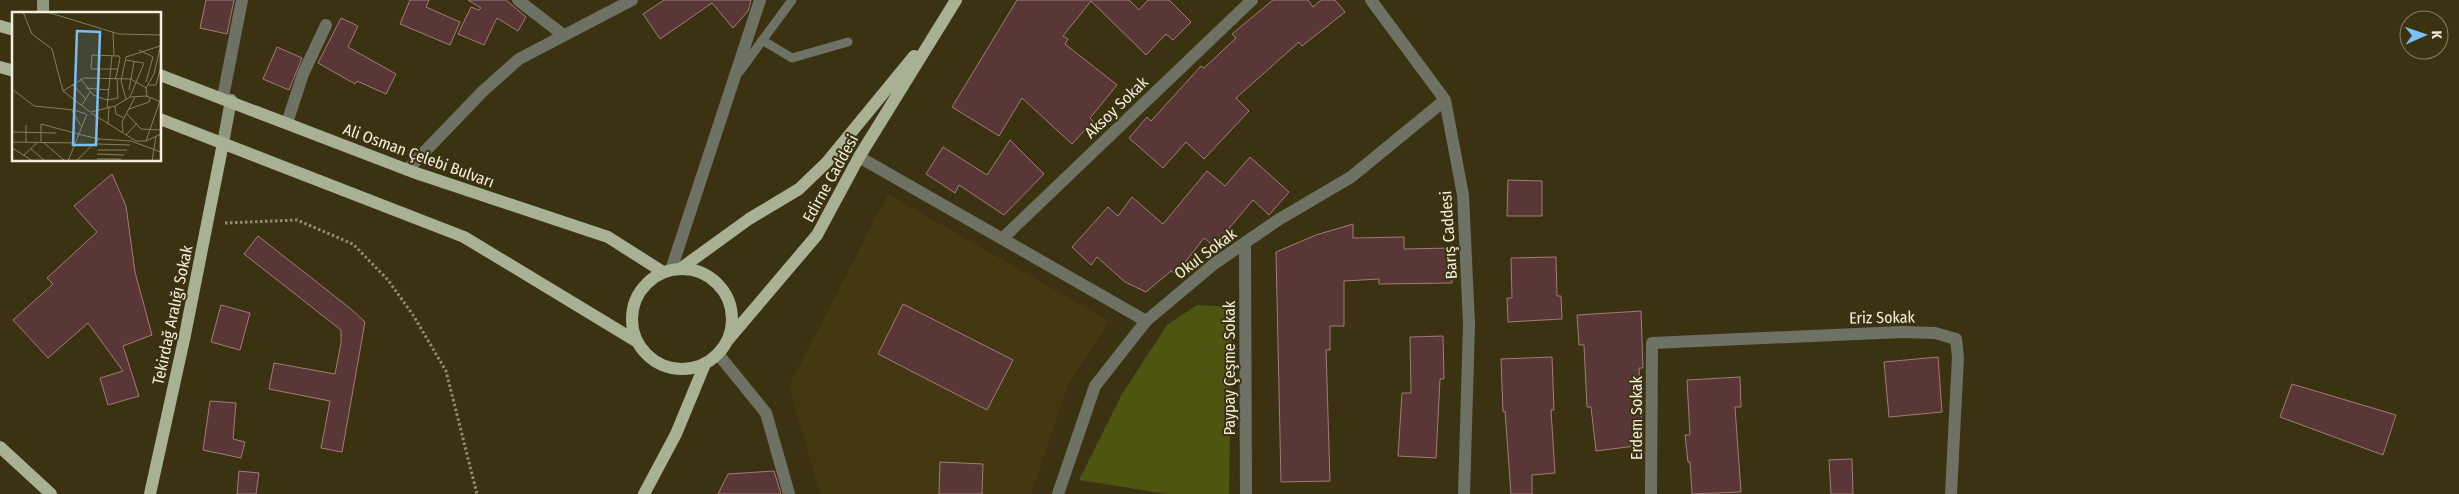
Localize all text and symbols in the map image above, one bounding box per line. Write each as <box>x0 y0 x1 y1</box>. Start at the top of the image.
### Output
north arrow <box>2399 10 2449 60</box>
inset map <box>12 12 161 161</box>
text: K <box>2428 30 2445 40</box>
street label: Aksoy Sokak <box>1081 72 1152 142</box>
street label: Ali Osman Çelebi Bulvarı <box>340 119 497 193</box>
street label: Edirne Caddesi <box>799 131 862 225</box>
street label: Barış Caddesi <box>1436 190 1461 280</box>
street label: Okul Sokak <box>1171 224 1240 283</box>
street label: Tekirdağ Aralığı Sokak <box>148 243 197 387</box>
street label: Paypay Çeşme Sokak <box>1220 300 1240 435</box>
street label: Eriz Sokak <box>1849 307 1916 328</box>
street label: Erdem Sokak <box>1627 376 1646 460</box>

